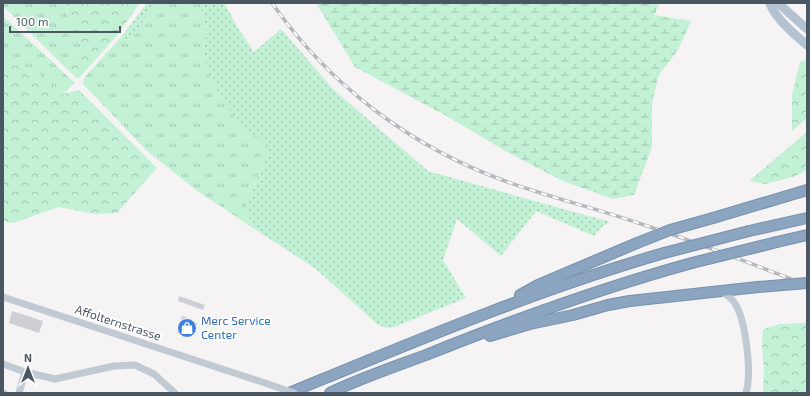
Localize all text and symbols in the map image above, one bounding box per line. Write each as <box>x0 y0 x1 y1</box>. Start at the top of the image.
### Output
scale bar <box>10 8 120 34</box>
text: 100 m <box>16 14 48 28</box>
street label: Affolternstrasse <box>74 302 163 343</box>
place label: Merc Service Center <box>201 313 271 341</box>
shop icon: Merc Service Center <box>176 317 198 339</box>
north arrow <box>8 348 48 388</box>
text: N <box>24 351 32 364</box>

